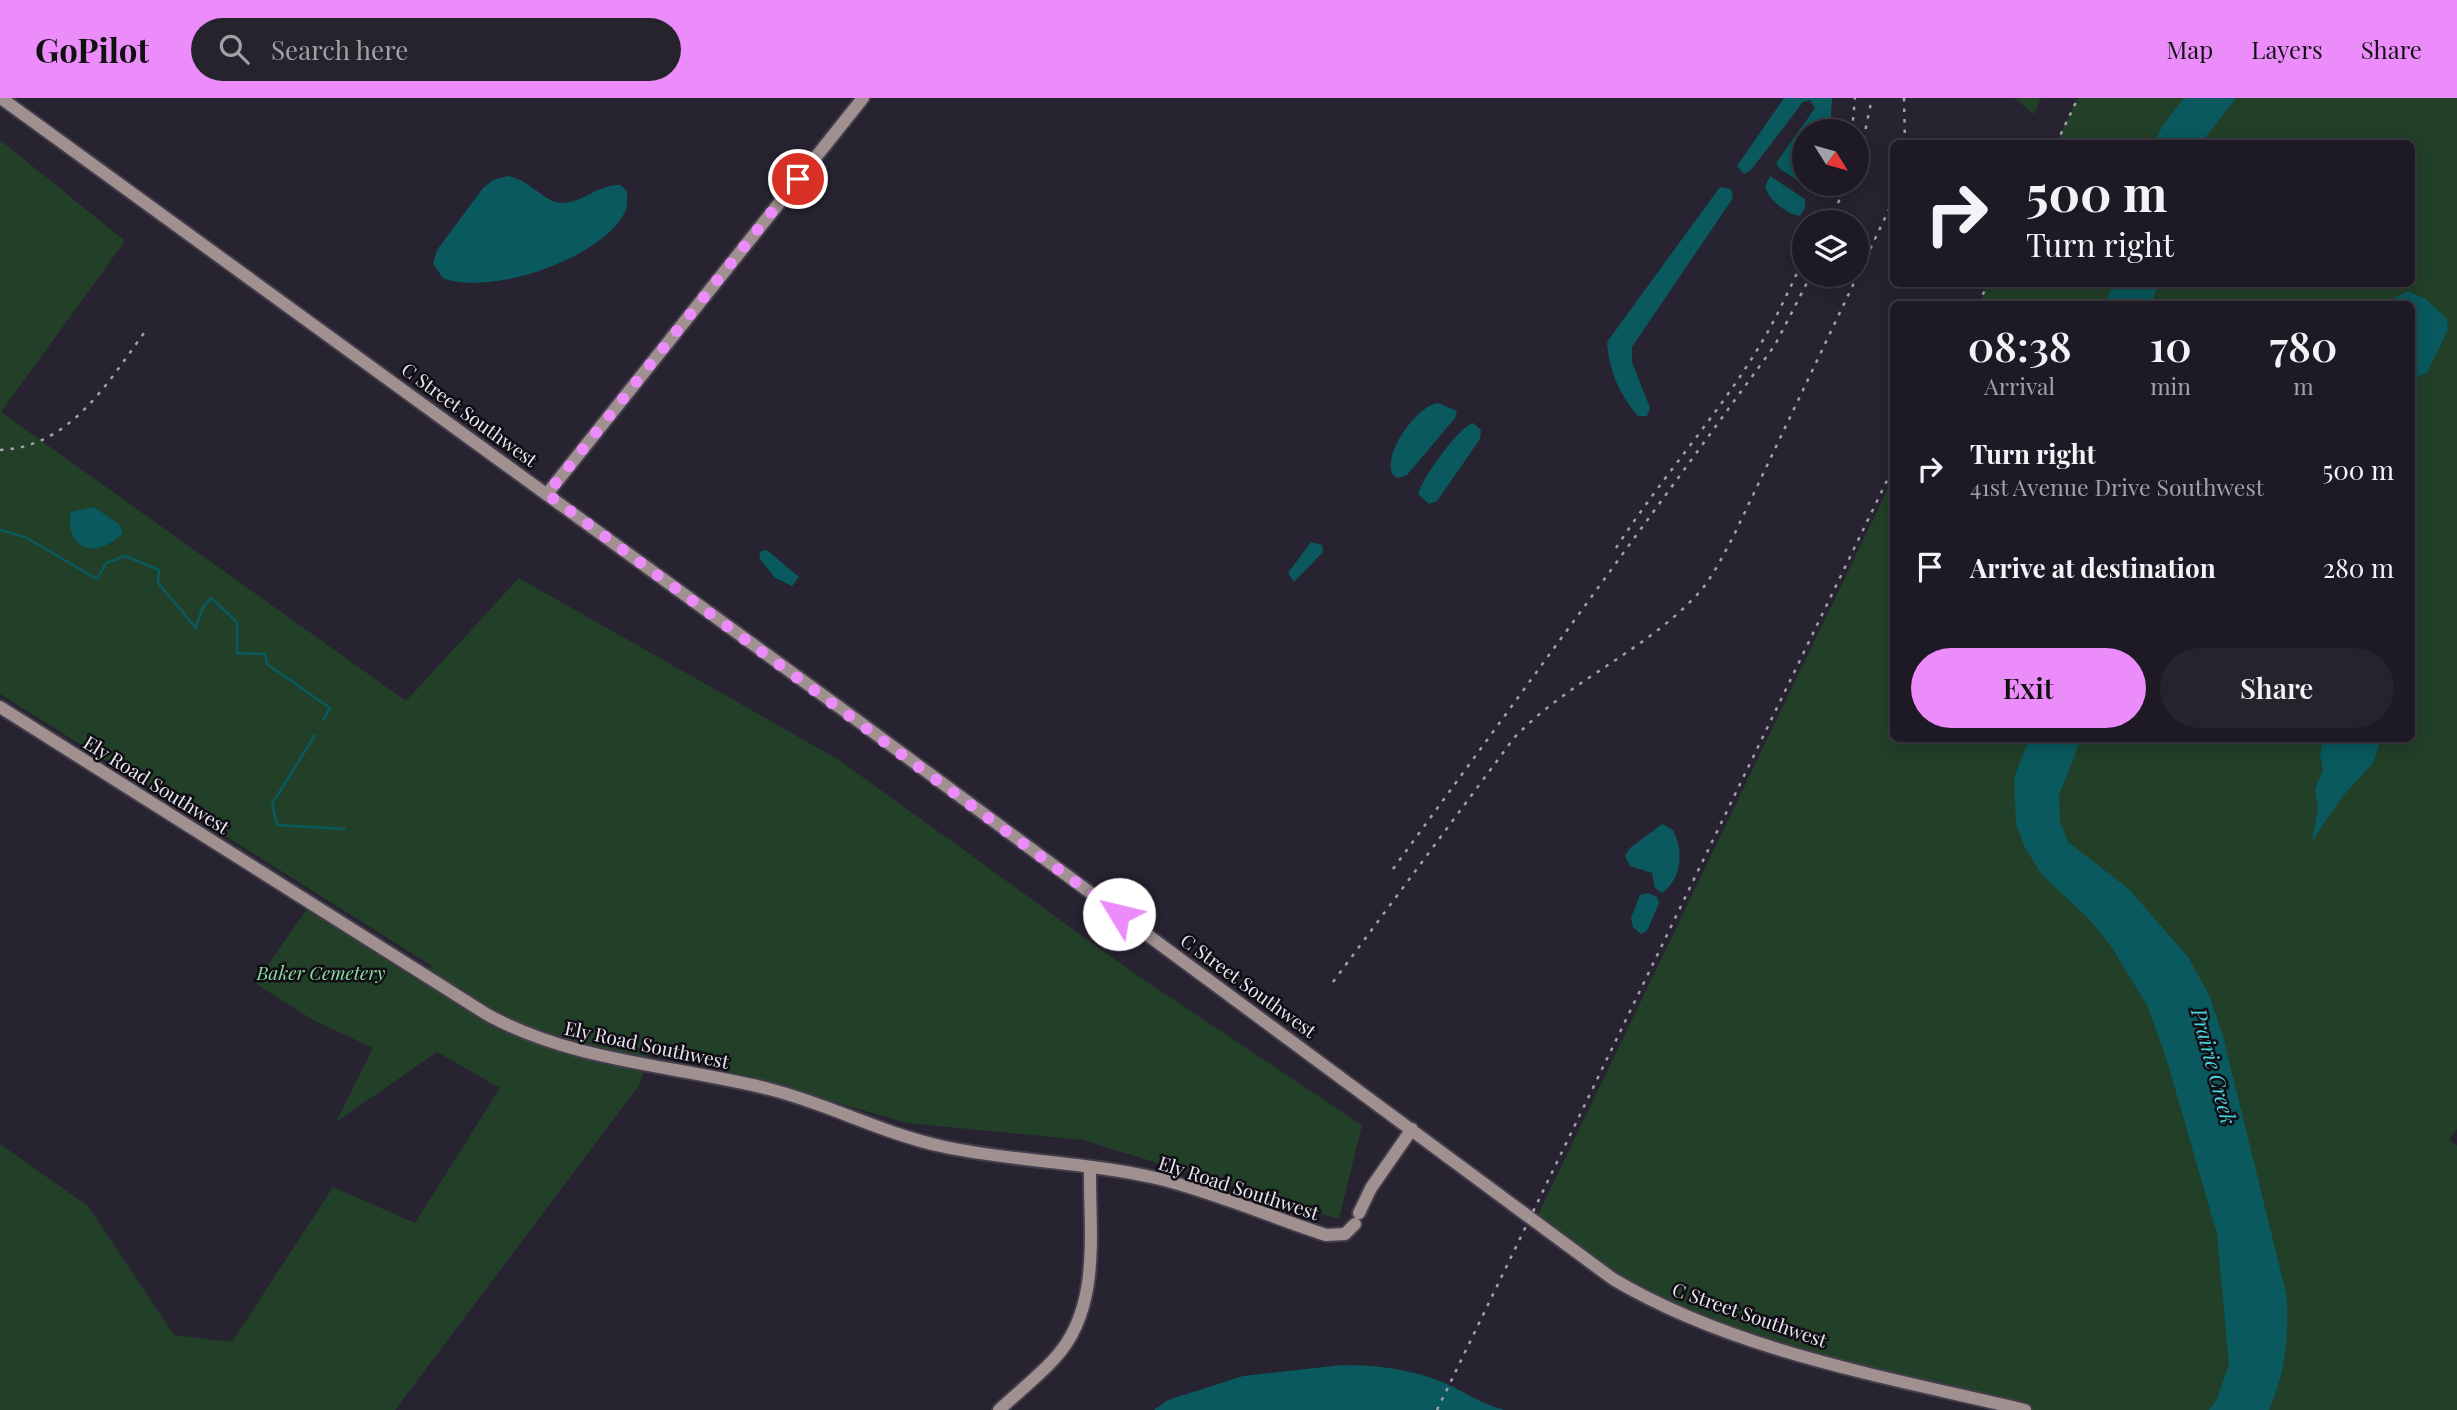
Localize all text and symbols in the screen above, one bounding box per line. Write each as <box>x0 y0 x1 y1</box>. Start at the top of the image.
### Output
search box <box>191 18 681 81</box>
text: GoPilot <box>35 27 149 71</box>
icon: search <box>215 30 253 68</box>
text: Search here <box>271 32 408 67</box>
text: Map <box>2167 33 2213 65</box>
text: Layers <box>2251 33 2323 65</box>
text: Share <box>2361 33 2422 65</box>
north arrow <box>1792 119 1869 196</box>
map controls <box>1792 119 1869 287</box>
pin <box>768 149 828 209</box>
text: 500 m <box>2026 159 2167 224</box>
icon: arrive <box>779 160 817 198</box>
icon: right <box>1911 168 2002 259</box>
button: layers <box>1792 210 1869 287</box>
text: Turn right <box>2026 222 2174 265</box>
text: 08:38 <box>1968 317 2072 373</box>
text: 10 <box>2149 317 2192 373</box>
text: 780 <box>2269 317 2337 373</box>
street label: C Street Southwest <box>397 356 543 472</box>
text: Arrival <box>1984 370 2055 401</box>
text: min <box>2150 370 2191 401</box>
text: m <box>2293 370 2314 401</box>
text: Turn right <box>1970 436 2096 471</box>
icon: right <box>1911 450 1949 488</box>
text: 500 m <box>2322 452 2394 487</box>
text: 41st Avenue Drive Southwest <box>1970 471 2264 502</box>
icon: arrive <box>1911 548 1949 586</box>
text: Arrive at destination <box>1970 550 2216 585</box>
text: 280 m <box>2323 550 2394 585</box>
button: Exit <box>1911 648 2146 728</box>
button: Share <box>2160 648 2394 728</box>
street label: Ely Road Southwest <box>79 729 235 840</box>
position arrow <box>1082 877 1156 951</box>
street label: C Street Southwest <box>1176 927 1322 1043</box>
park label: Baker Cemetery <box>256 959 385 985</box>
water label: Prairie Creek <box>2186 1004 2244 1127</box>
street label: Ely Road Southwest <box>562 1014 732 1074</box>
street label: Ely Road Southwest <box>1155 1149 1323 1225</box>
street label: C Street Southwest <box>1669 1275 1831 1353</box>

